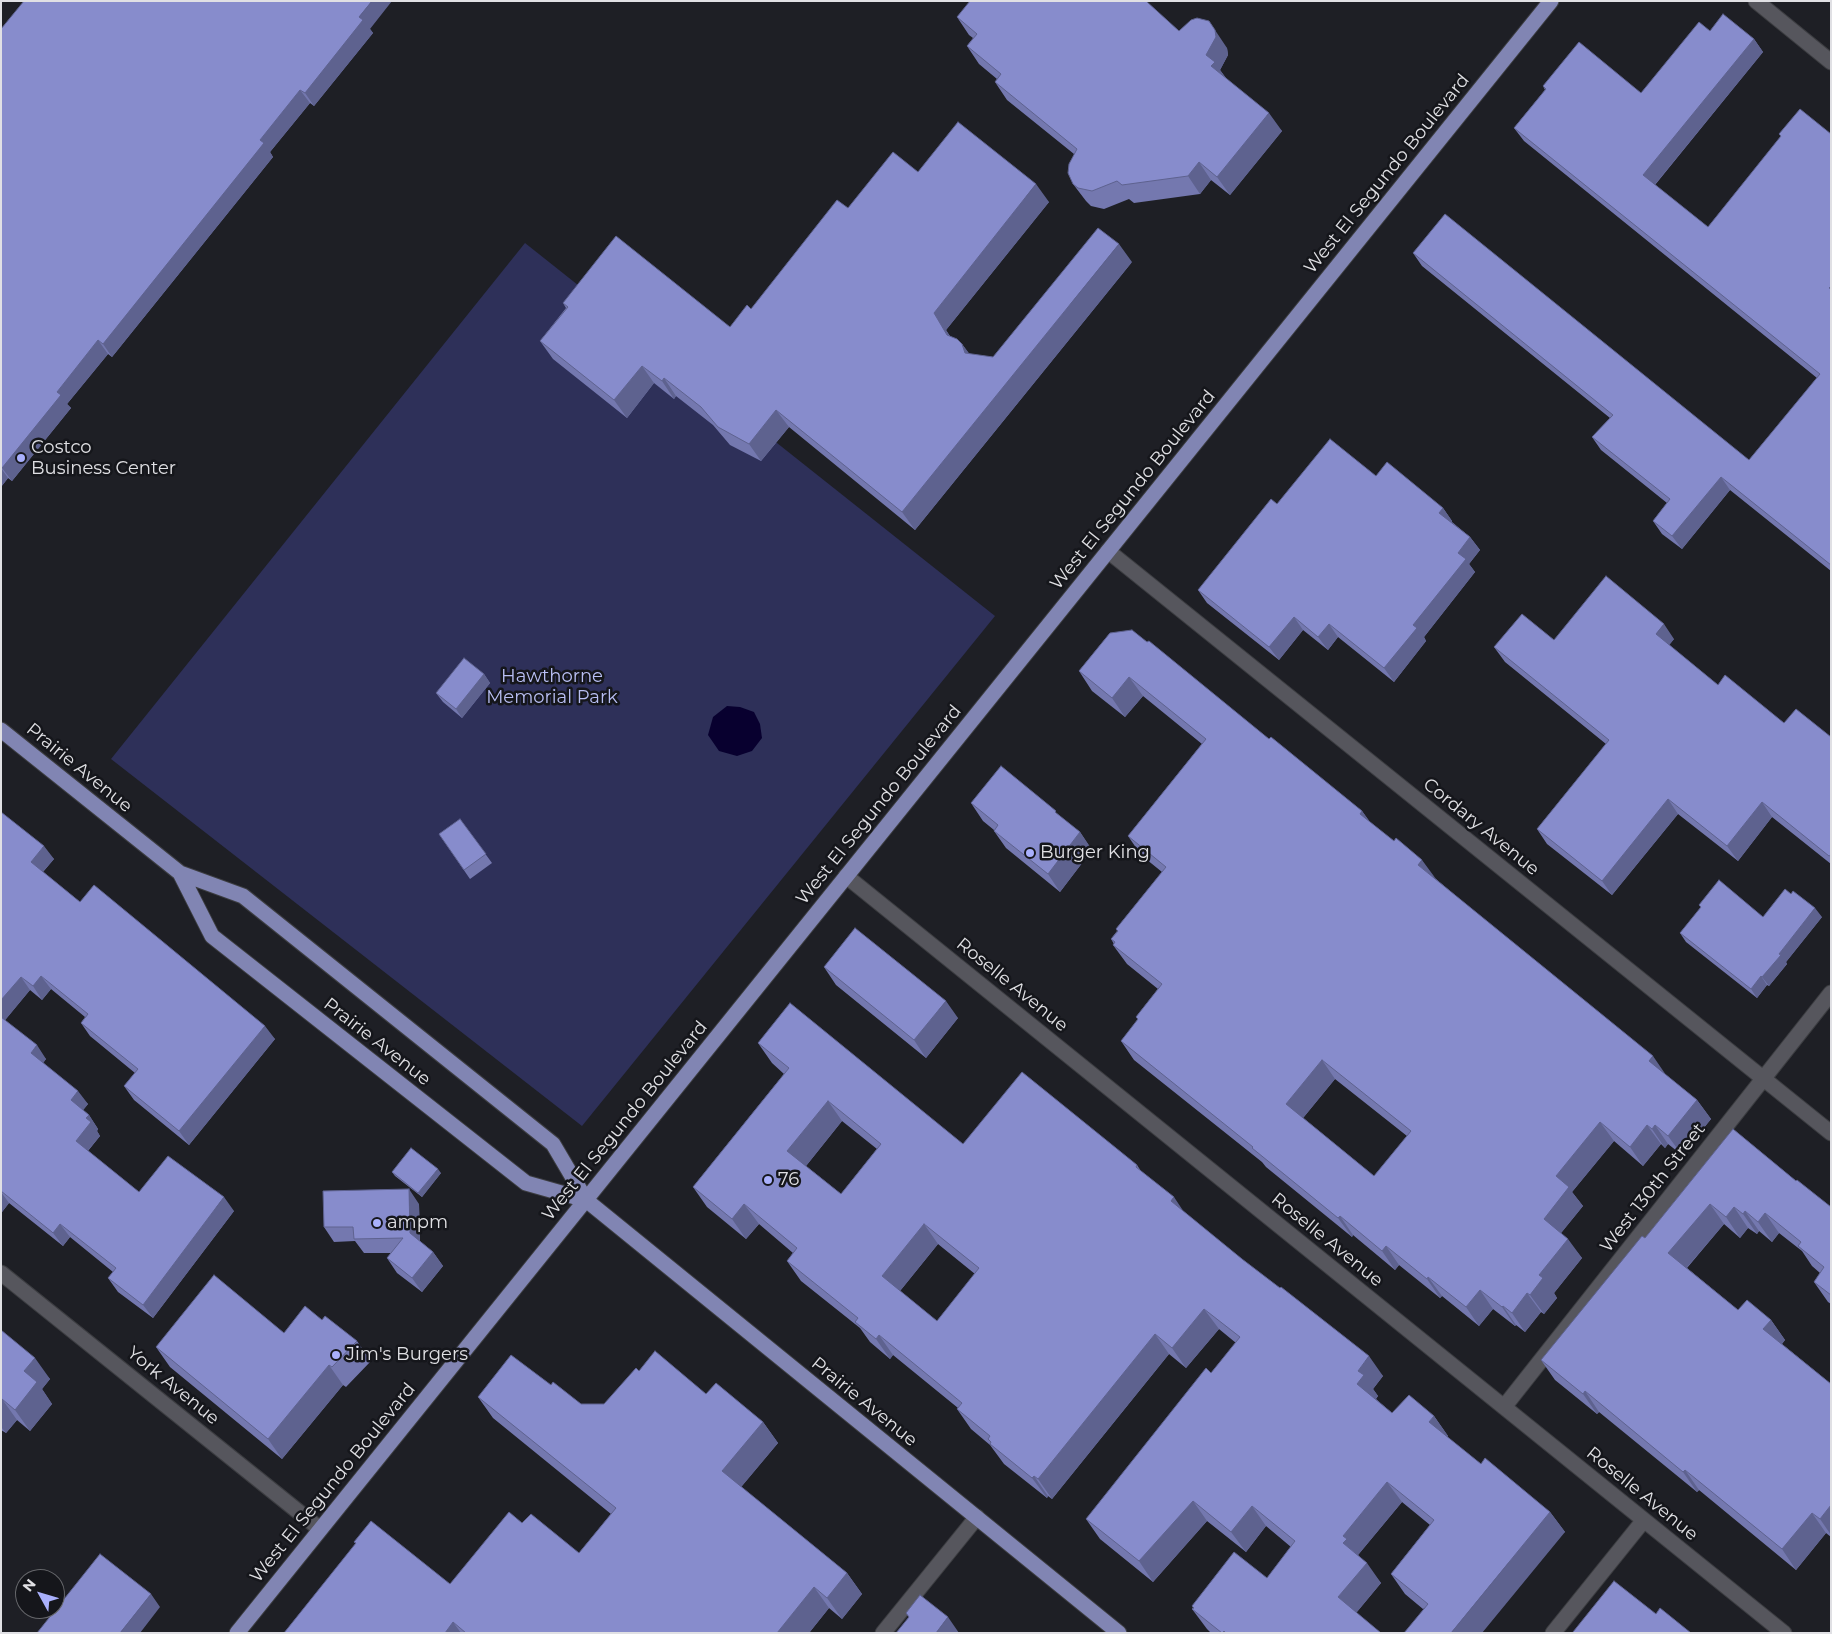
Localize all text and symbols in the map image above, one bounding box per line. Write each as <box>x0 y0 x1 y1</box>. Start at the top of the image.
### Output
street label: West El Segundo Boulevard <box>1300 70 1474 278</box>
street label: West El Segundo Boulevard <box>1046 386 1220 594</box>
place label: Costco Business Center <box>31 437 176 479</box>
marker: Costco Business Center <box>15 452 27 464</box>
park label: Hawthorne Memorial Park <box>486 666 618 709</box>
street label: West El Segundo Boulevard <box>792 701 966 909</box>
street label: Prairie Avenue <box>22 719 136 817</box>
street label: Cordary Avenue <box>1419 774 1543 880</box>
place label: Burger King <box>1040 842 1150 864</box>
marker: Burger King <box>1024 847 1036 859</box>
street label: Roselle Avenue <box>952 933 1072 1037</box>
street label: Prairie Avenue <box>319 994 435 1090</box>
street label: West El Segundo Boulevard <box>538 1017 712 1225</box>
street label: West 130th Street <box>1596 1119 1710 1257</box>
place label: 76 <box>778 1169 799 1191</box>
marker: 76 <box>762 1174 774 1186</box>
street label: Roselle Avenue <box>1267 1188 1387 1292</box>
place label: ampm <box>387 1212 448 1234</box>
marker: ampm <box>371 1217 383 1229</box>
street label: York Avenue <box>123 1342 223 1430</box>
place label: Jim's Burgers <box>346 1344 468 1366</box>
marker: Jim's Burgers <box>330 1349 342 1361</box>
street label: Prairie Avenue <box>807 1353 921 1451</box>
street label: West El Segundo Boulevard <box>246 1379 420 1587</box>
street label: Roselle Avenue <box>1582 1442 1702 1546</box>
north arrow <box>15 1569 65 1619</box>
text: N <box>19 1575 40 1595</box>

